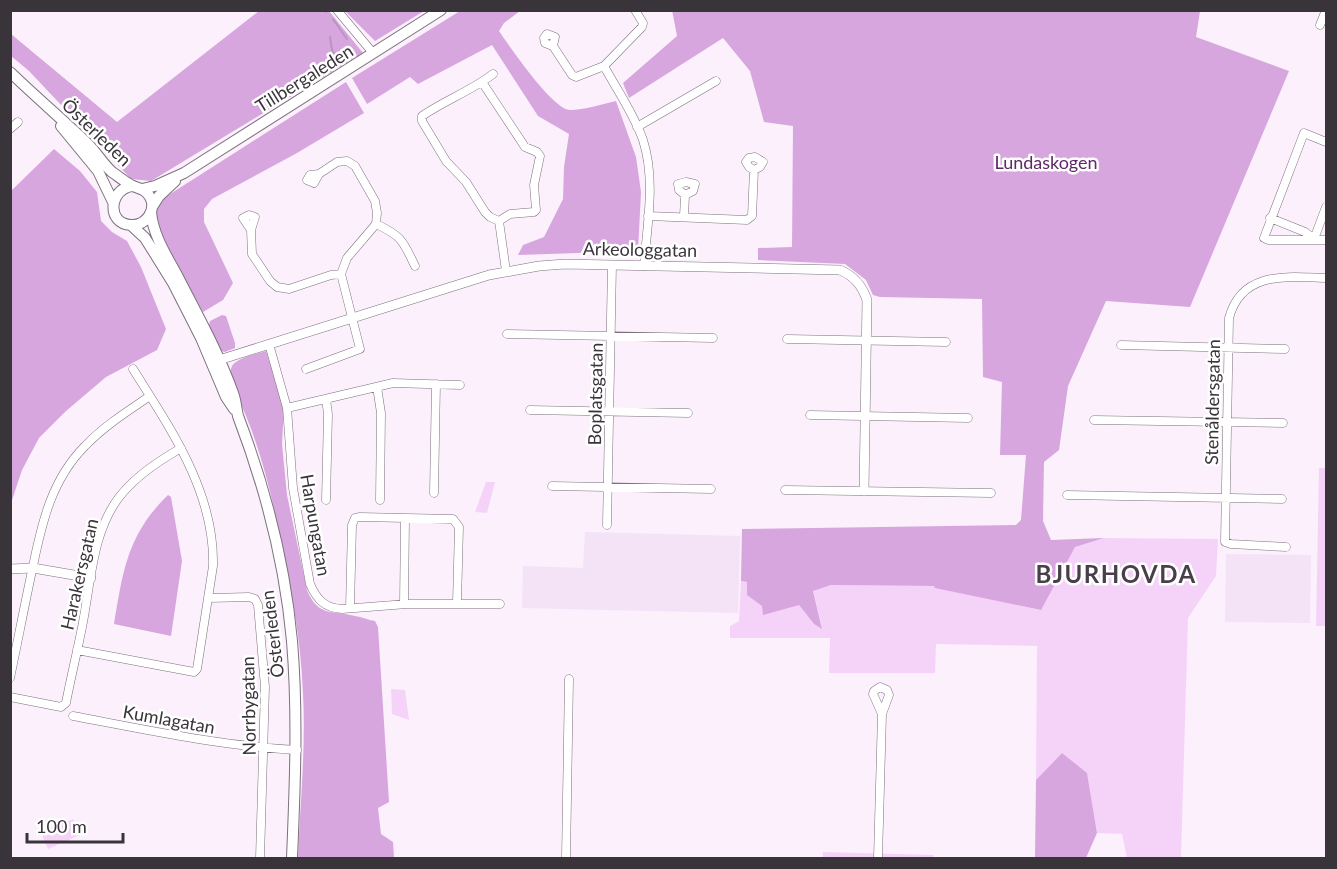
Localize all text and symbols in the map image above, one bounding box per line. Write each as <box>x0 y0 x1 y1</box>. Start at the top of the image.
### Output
street label: Tillbergaleden <box>251 39 357 117</box>
street label: Österleden <box>58 94 136 170</box>
park label: Lundaskogen <box>994 151 1098 173</box>
street label: Arkeologgatan <box>583 237 697 261</box>
street label: Stenåldersgatan <box>1200 339 1224 465</box>
street label: Boplatsgatan <box>583 342 607 446</box>
street label: Harpungatan <box>296 472 336 578</box>
street label: Harakersgatan <box>55 516 103 632</box>
district label: BJURHOVDA <box>1035 559 1197 588</box>
street label: Österleden <box>256 589 288 679</box>
street label: Norrbygatan <box>236 656 260 756</box>
street label: Kumlagatan <box>121 700 217 738</box>
scale bar <box>27 806 123 844</box>
text: 100 m <box>36 815 87 837</box>

